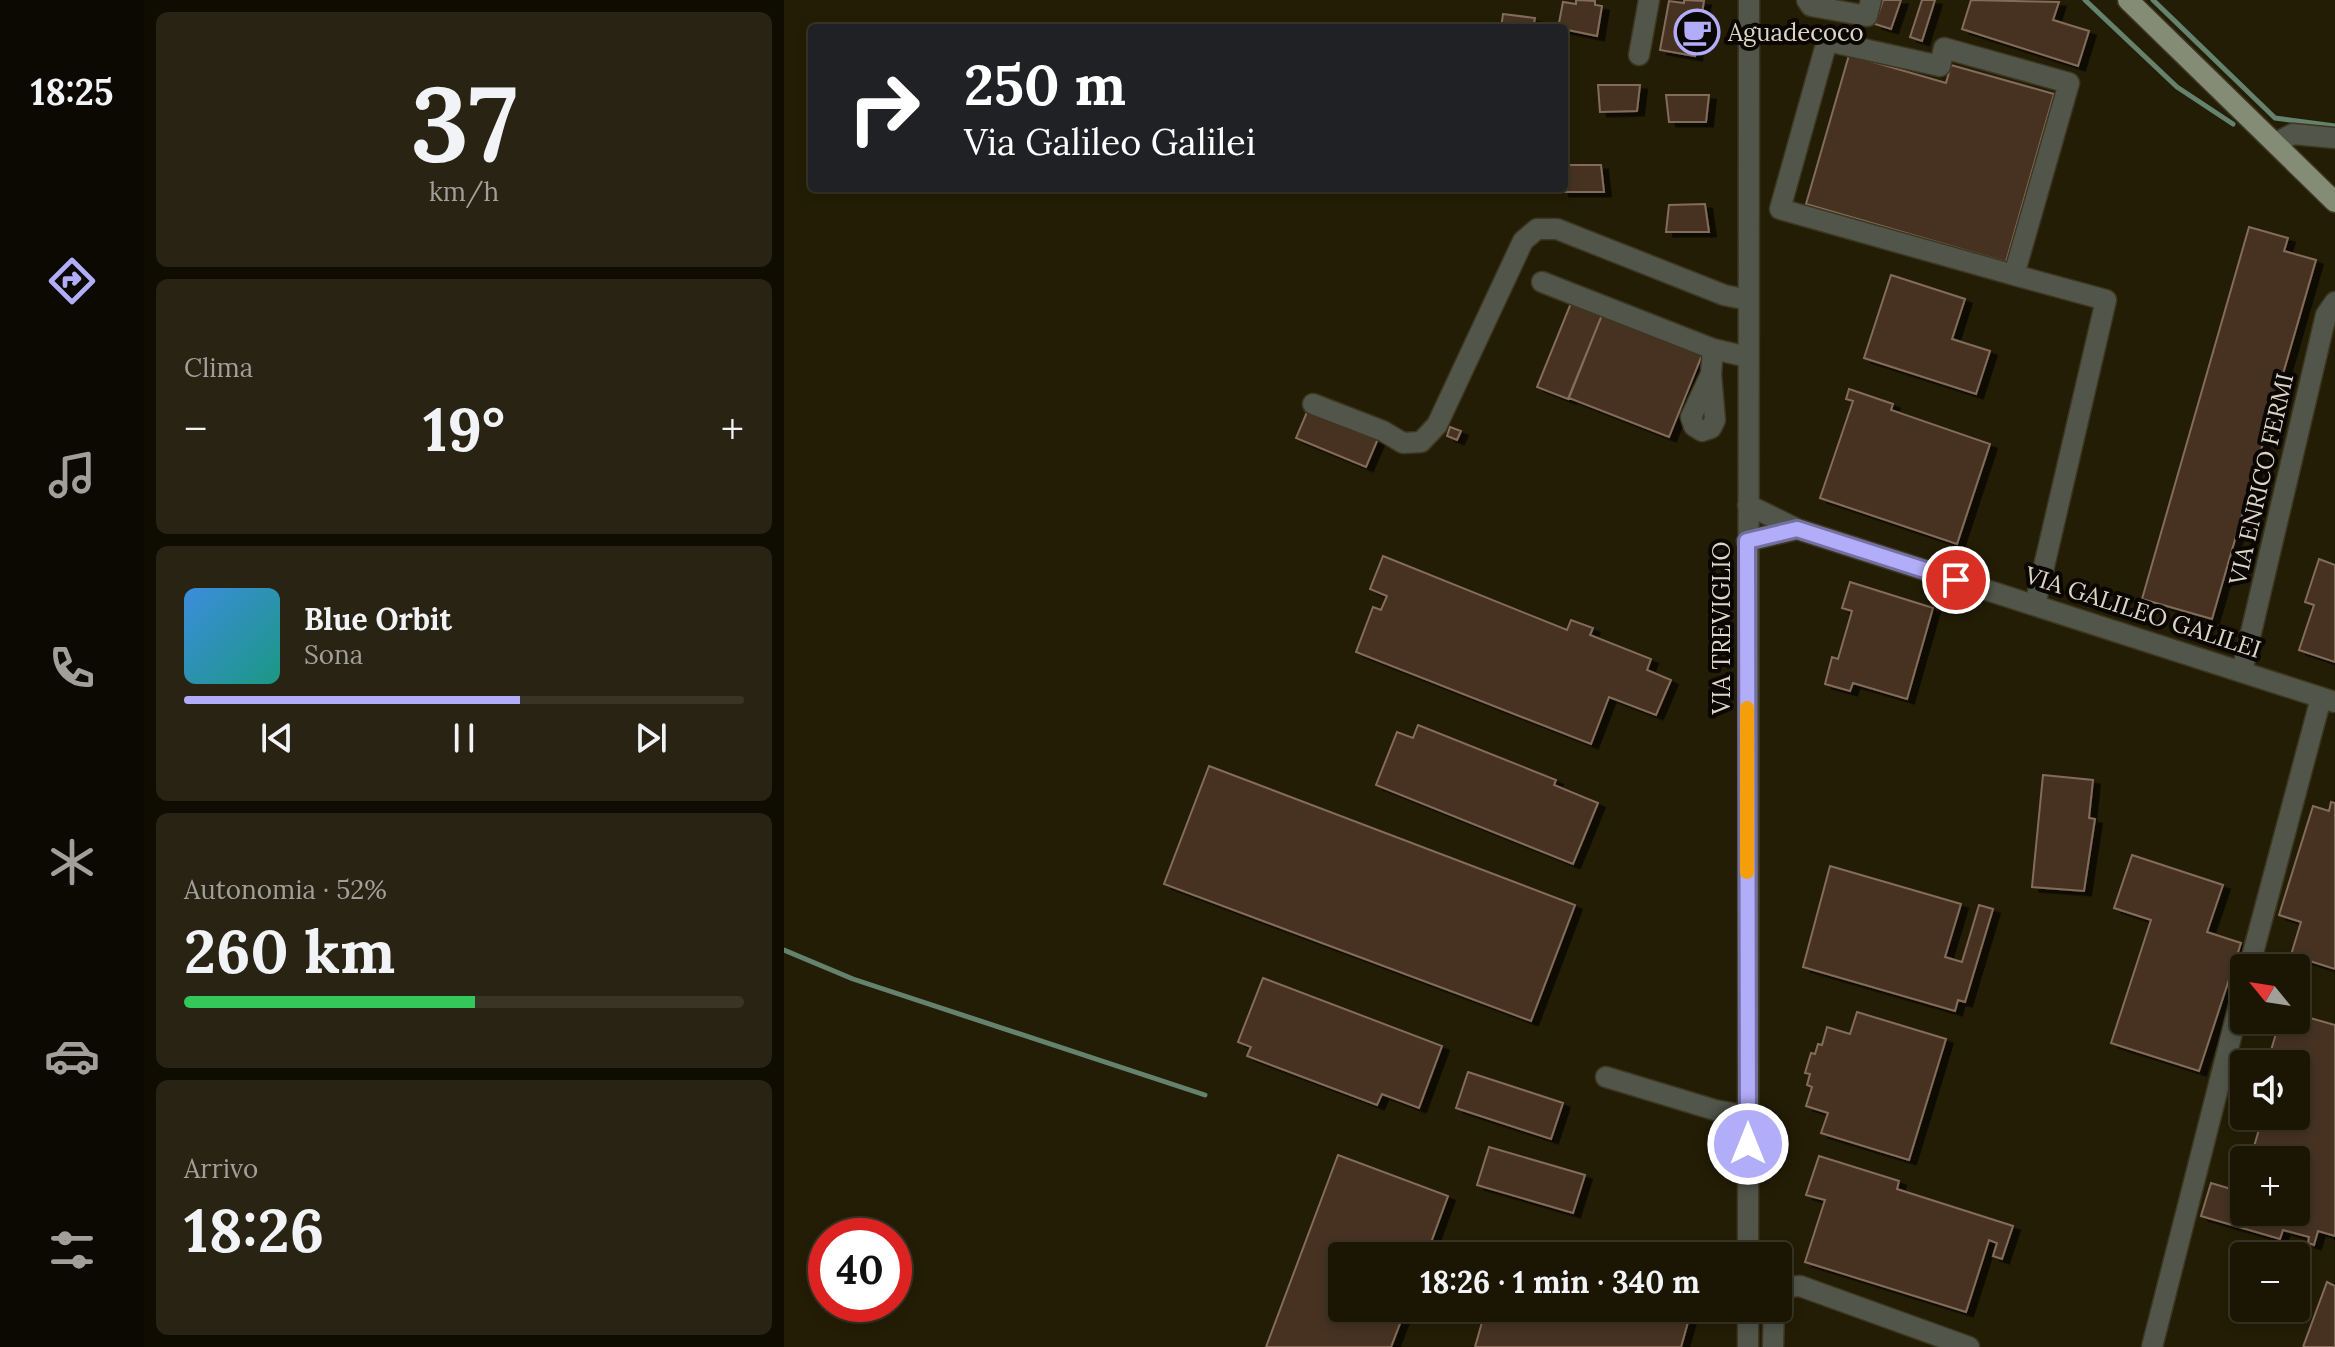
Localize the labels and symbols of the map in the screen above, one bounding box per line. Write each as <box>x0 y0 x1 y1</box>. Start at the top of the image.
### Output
cafe icon: Aguadecoco <box>1673 8 1721 56</box>
place label: Aguadecoco <box>1727 17 1864 48</box>
street label: VIA ENRICO FERMI <box>2221 370 2300 589</box>
street label: VIA TREVIGLIO <box>1706 542 1737 715</box>
pin <box>1922 546 1990 614</box>
street label: VIA GALILEO GALILEI <box>2020 559 2265 665</box>
north arrow <box>2230 954 2310 1034</box>
position arrow <box>1706 1102 1790 1186</box>
speed limit sign: 40 <box>808 1218 912 1322</box>

